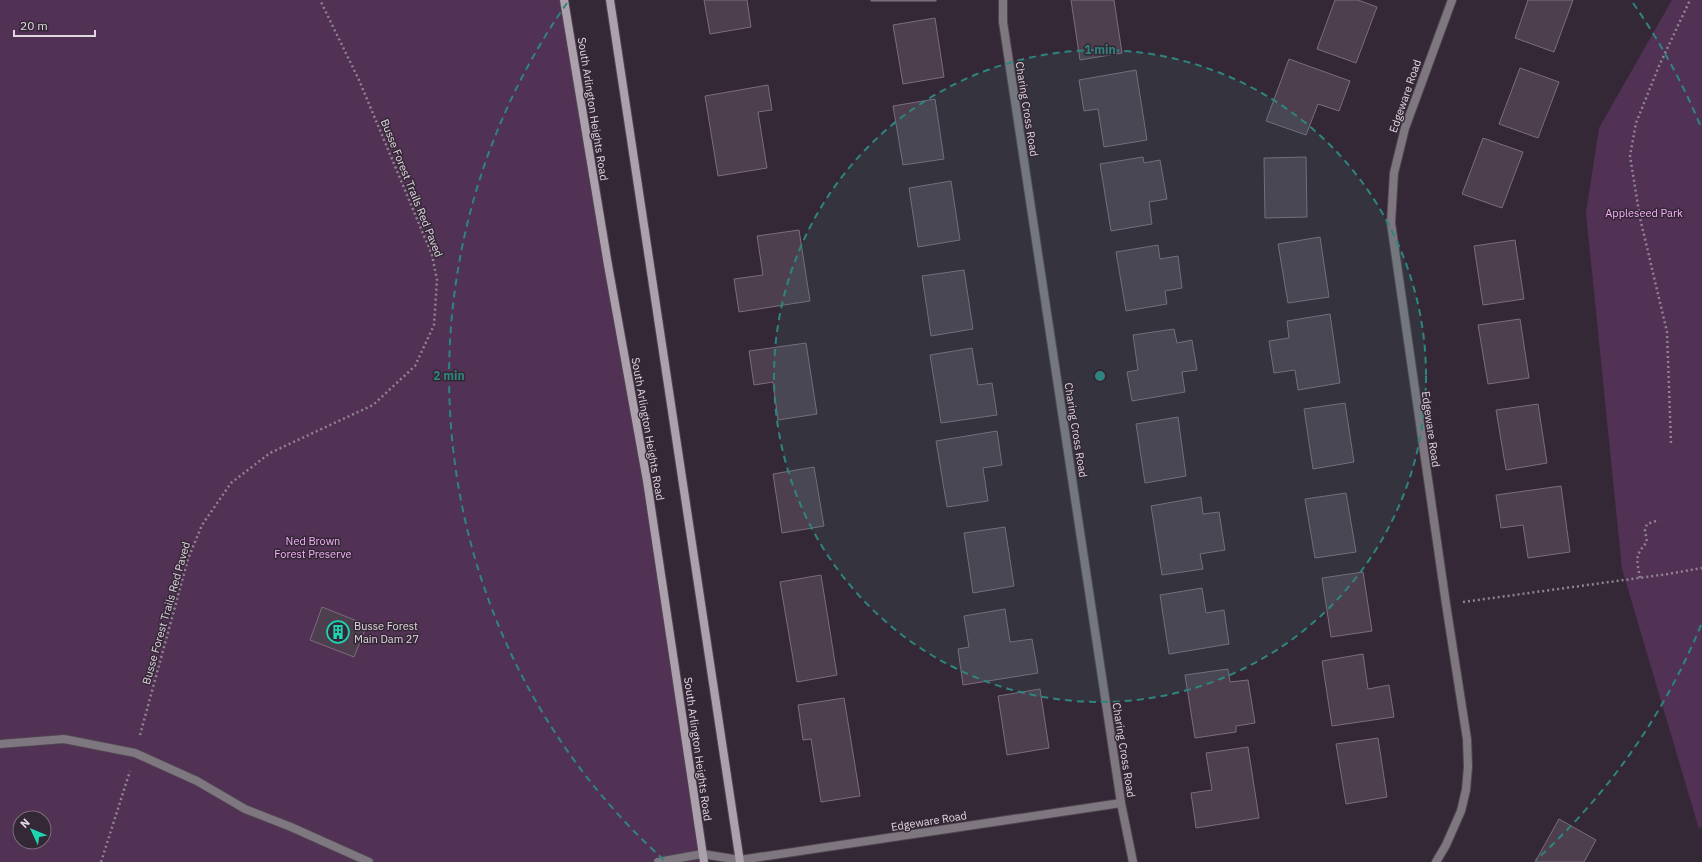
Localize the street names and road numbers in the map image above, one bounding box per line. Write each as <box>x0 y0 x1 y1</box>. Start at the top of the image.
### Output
street label: South Arlington Heights Road <box>575 36 611 182</box>
street label: Edgeware Road <box>1386 58 1424 134</box>
street label: Charing Cross Road <box>1013 61 1041 157</box>
street label: Busse Forest Trails Red Paved <box>378 117 446 259</box>
street label: South Arlington Heights Road <box>629 356 667 502</box>
street label: Charing Cross Road <box>1062 382 1090 478</box>
street label: Edgeware Road <box>1419 390 1443 468</box>
street label: Busse Forest Trails Red Paved <box>139 540 193 686</box>
street label: South Arlington Heights Road <box>681 676 715 822</box>
street label: Charing Cross Road <box>1110 702 1138 798</box>
street label: Edgeware Road <box>890 808 968 834</box>

